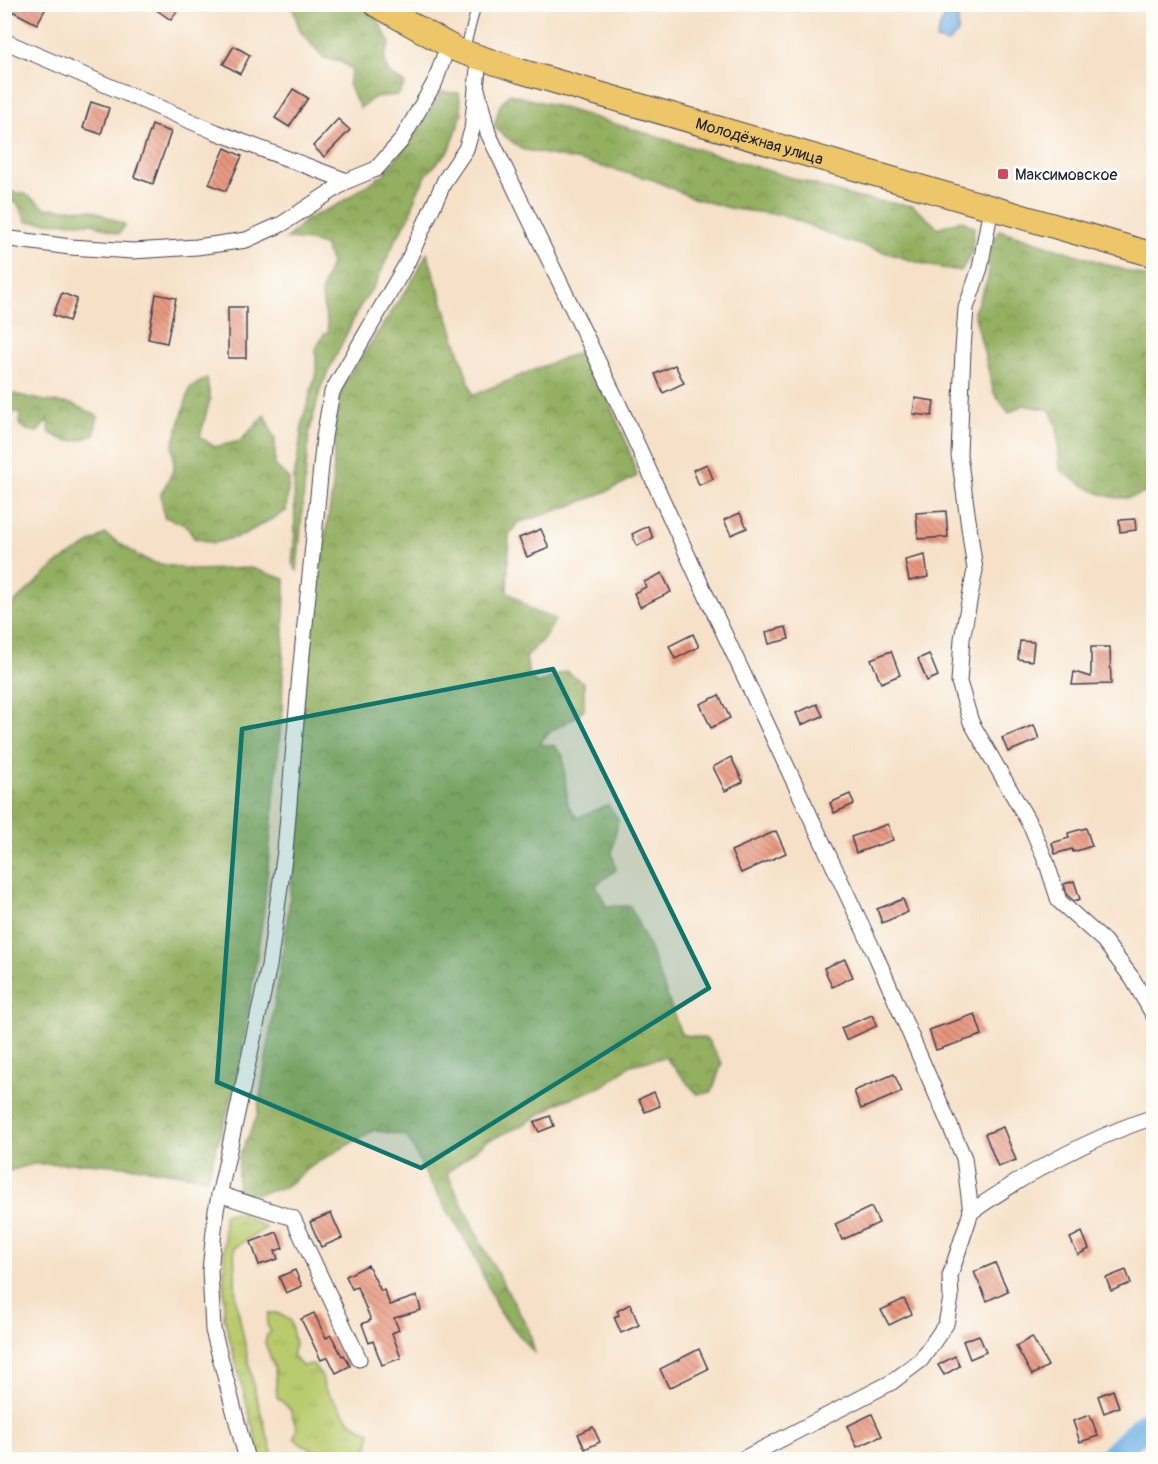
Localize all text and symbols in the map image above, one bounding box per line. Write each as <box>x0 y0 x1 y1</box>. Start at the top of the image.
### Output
street label: Молодёжная улица <box>693 114 826 170</box>
place label: Максимовское <box>1015 165 1117 185</box>
marker: Максимовское <box>996 167 1010 181</box>

